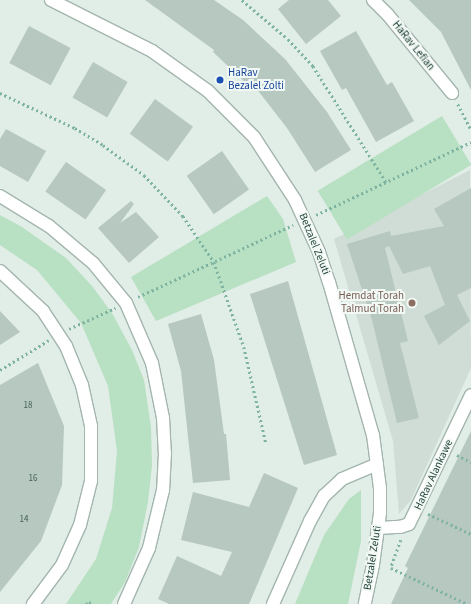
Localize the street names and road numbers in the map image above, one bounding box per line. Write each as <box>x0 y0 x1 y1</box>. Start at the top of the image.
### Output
street label: HaRav Lefian <box>389 19 437 73</box>
street label: Betzalel Zeluti <box>296 211 332 277</box>
street label: HaRav Alankawe <box>412 438 456 512</box>
street label: Betzalel Zeluti <box>361 525 385 591</box>

